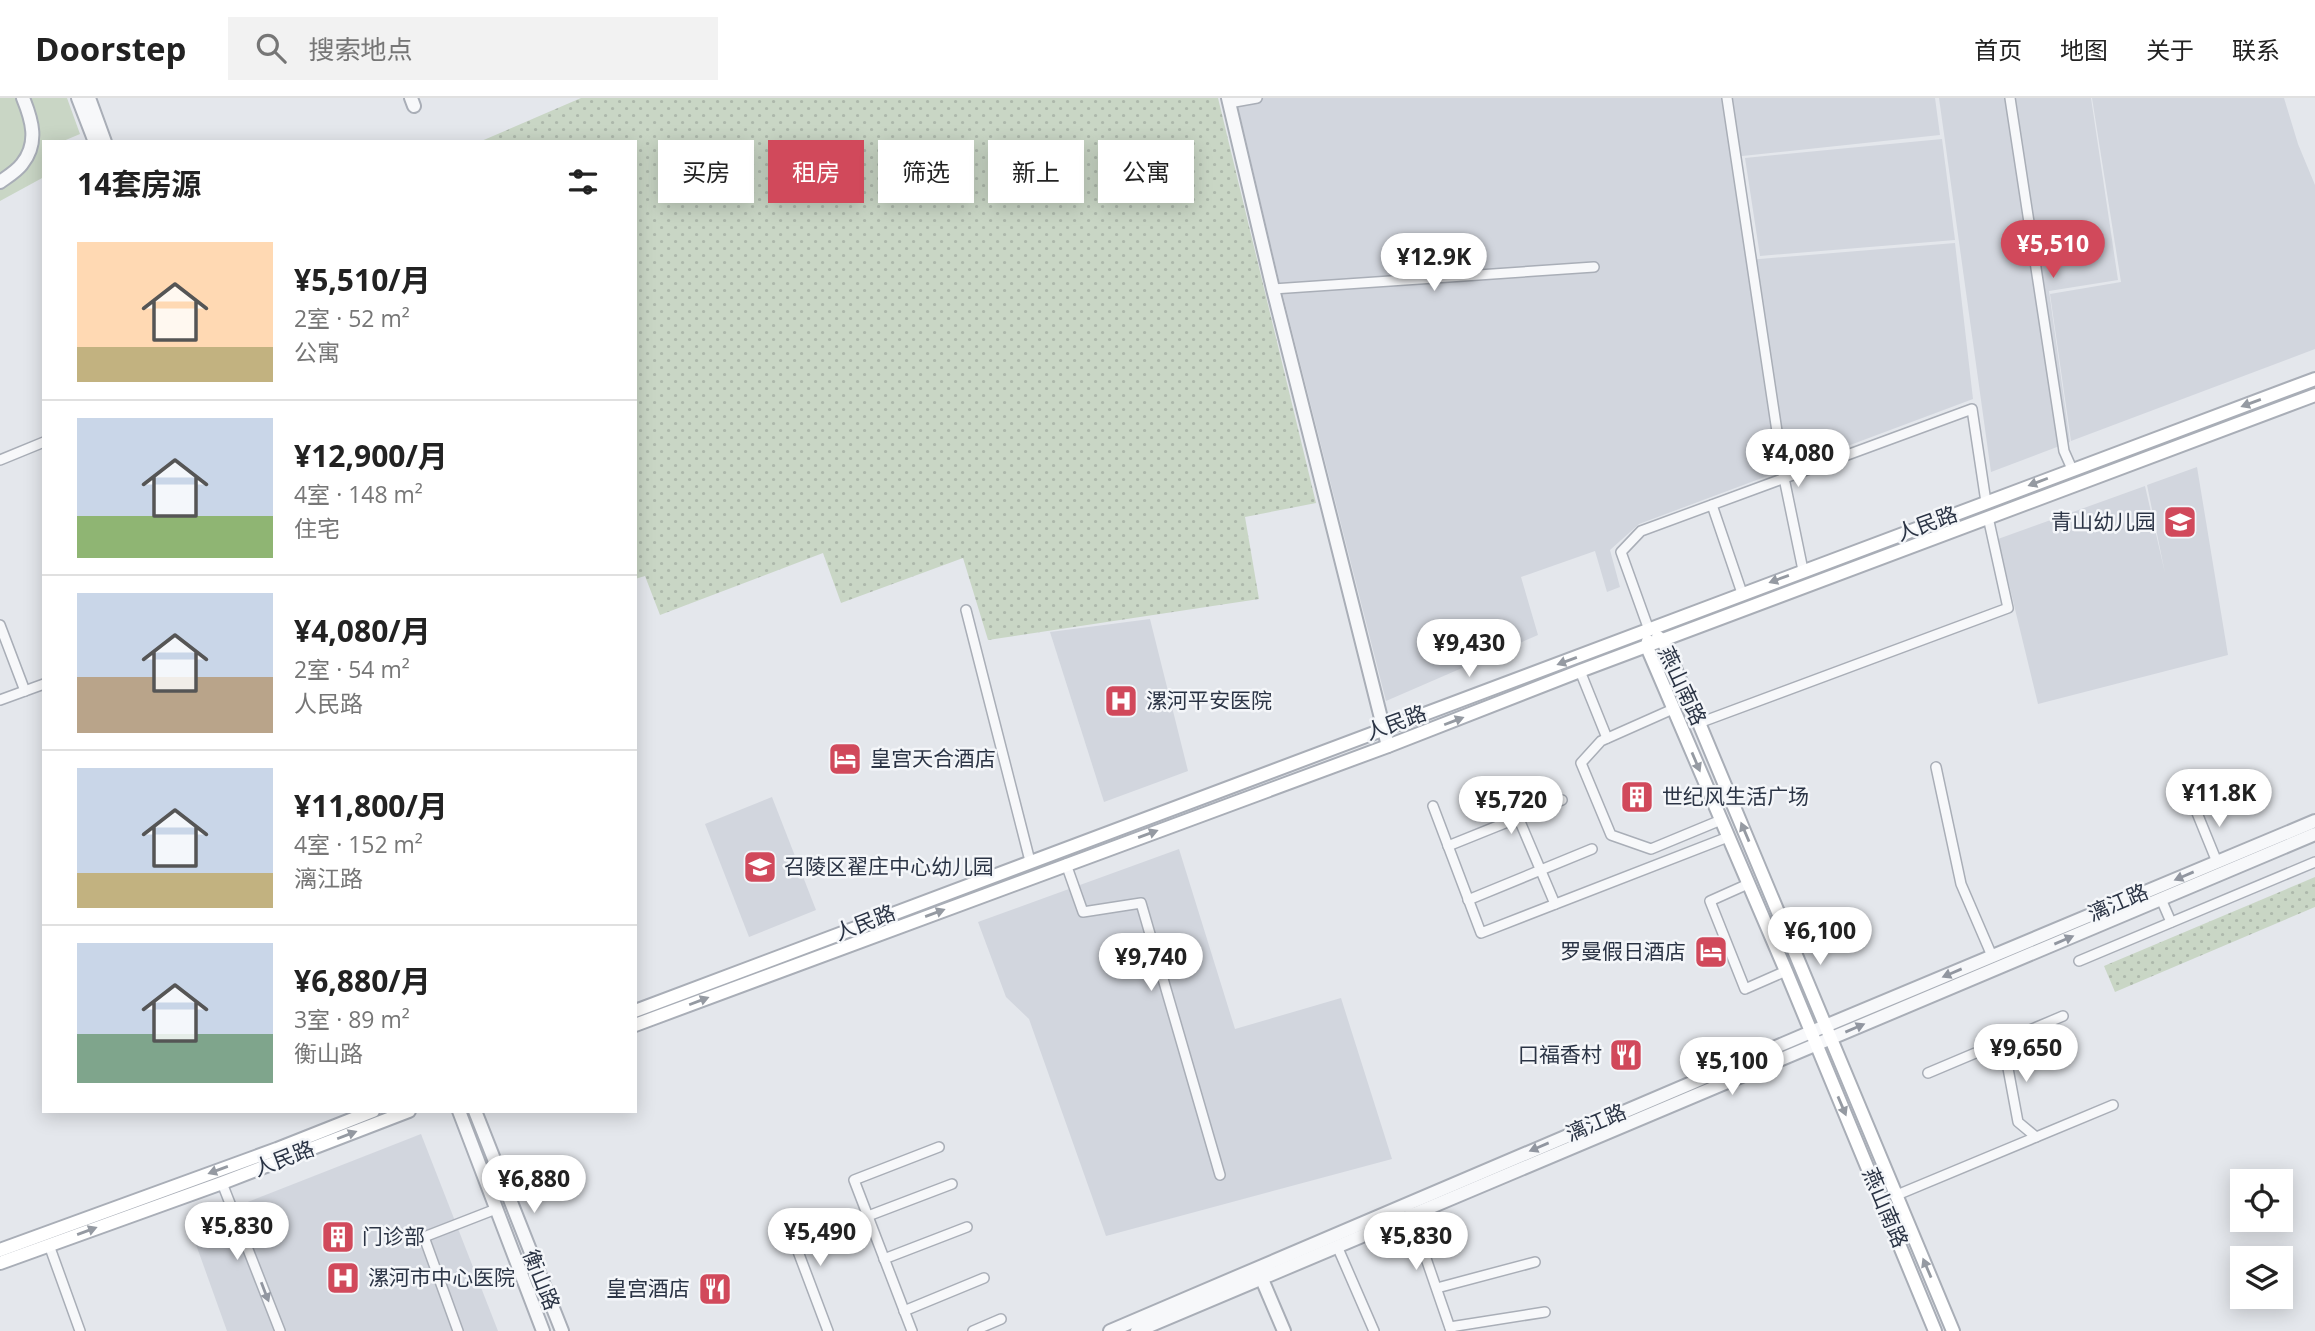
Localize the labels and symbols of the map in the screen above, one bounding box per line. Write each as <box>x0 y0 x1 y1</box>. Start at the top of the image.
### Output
pin: ¥5,510 <box>1996 220 2110 280</box>
pin: ¥12.9K <box>1377 234 1491 293</box>
one-way arrow <box>2241 398 2262 409</box>
pin: ¥4,080 <box>1741 430 1855 489</box>
one-way arrow <box>2027 477 2048 488</box>
street label: 人民路 <box>1892 499 1961 547</box>
school or university icon: 青山幼儿园 <box>2161 503 2199 541</box>
place label: 青山幼儿园 <box>2051 507 2156 535</box>
one-way arrow <box>1768 574 1789 585</box>
pin: ¥9,430 <box>1412 620 1526 679</box>
street label: 燕山南路 <box>1652 642 1713 730</box>
one-way arrow <box>1556 656 1577 667</box>
hospital icon: 漯河平安医院 <box>1102 682 1140 720</box>
place label: 漯河平安医院 <box>1146 686 1272 714</box>
street label: 人民路 <box>1361 698 1430 746</box>
one-way arrow <box>1443 715 1464 726</box>
hotel icon: 皇宫天合酒店 <box>826 740 864 778</box>
place label: 皇宫天合酒店 <box>870 744 996 772</box>
one-way arrow <box>1691 751 1702 772</box>
pin: ¥11.8K <box>2162 770 2276 829</box>
pin: ¥5,720 <box>1454 776 1568 836</box>
building icon: 世纪风生活广场 <box>1618 778 1656 816</box>
place label: 世纪风生活广场 <box>1662 782 1809 810</box>
one-way arrow <box>1740 821 1751 842</box>
one-way arrow <box>1138 828 1159 839</box>
school or university icon: 召陵区翟庄中心幼儿园 <box>741 848 779 886</box>
place label: 召陵区翟庄中心幼儿园 <box>784 852 994 880</box>
one-way arrow <box>2174 870 2195 881</box>
street label: 漓江路 <box>2083 877 2152 927</box>
street label: 人民路 <box>830 898 899 946</box>
one-way arrow <box>925 907 946 918</box>
pin: ¥6,100 <box>1763 908 1877 967</box>
hotel icon: 罗曼假日酒店 <box>1692 933 1730 971</box>
pin: ¥9,740 <box>1094 934 1208 993</box>
one-way arrow <box>2054 934 2075 945</box>
place label: 罗曼假日酒店 <box>1560 937 1686 965</box>
one-way arrow <box>1942 967 1962 979</box>
one-way arrow <box>689 996 710 1007</box>
one-way arrow <box>1845 1022 1865 1034</box>
pin: ¥9,650 <box>1969 1024 2083 1084</box>
restaurant icon: 口福香村 <box>1607 1036 1645 1074</box>
pin: ¥5,100 <box>1675 1038 1789 1097</box>
place label: 口福香村 <box>1518 1040 1602 1068</box>
one-way arrow <box>1837 1096 1848 1117</box>
street label: 漓江路 <box>1561 1097 1630 1147</box>
one-way arrow <box>336 1130 357 1141</box>
street label: 人民路 <box>249 1134 318 1182</box>
one-way arrow <box>1529 1141 1549 1153</box>
pin: ¥6,880 <box>477 1156 591 1215</box>
street label: 燕山南路 <box>1857 1163 1915 1252</box>
one-way arrow <box>207 1165 228 1176</box>
pin: ¥5,830 <box>180 1202 294 1262</box>
pin: ¥5,490 <box>763 1208 877 1268</box>
pin: ¥5,830 <box>1359 1212 1473 1272</box>
building icon: 门诊部 <box>319 1218 357 1256</box>
place label: 门诊部 <box>362 1222 425 1250</box>
one-way arrow <box>77 1225 98 1236</box>
street label: 衡山路 <box>517 1245 567 1314</box>
one-way arrow <box>1921 1258 1933 1278</box>
hospital icon: 漯河市中心医院 <box>324 1259 362 1297</box>
place label: 漯河市中心医院 <box>368 1263 515 1291</box>
restaurant icon: 皇宫酒店 <box>696 1270 734 1308</box>
place label: 皇宫酒店 <box>606 1274 690 1302</box>
one-way arrow <box>259 1281 270 1302</box>

